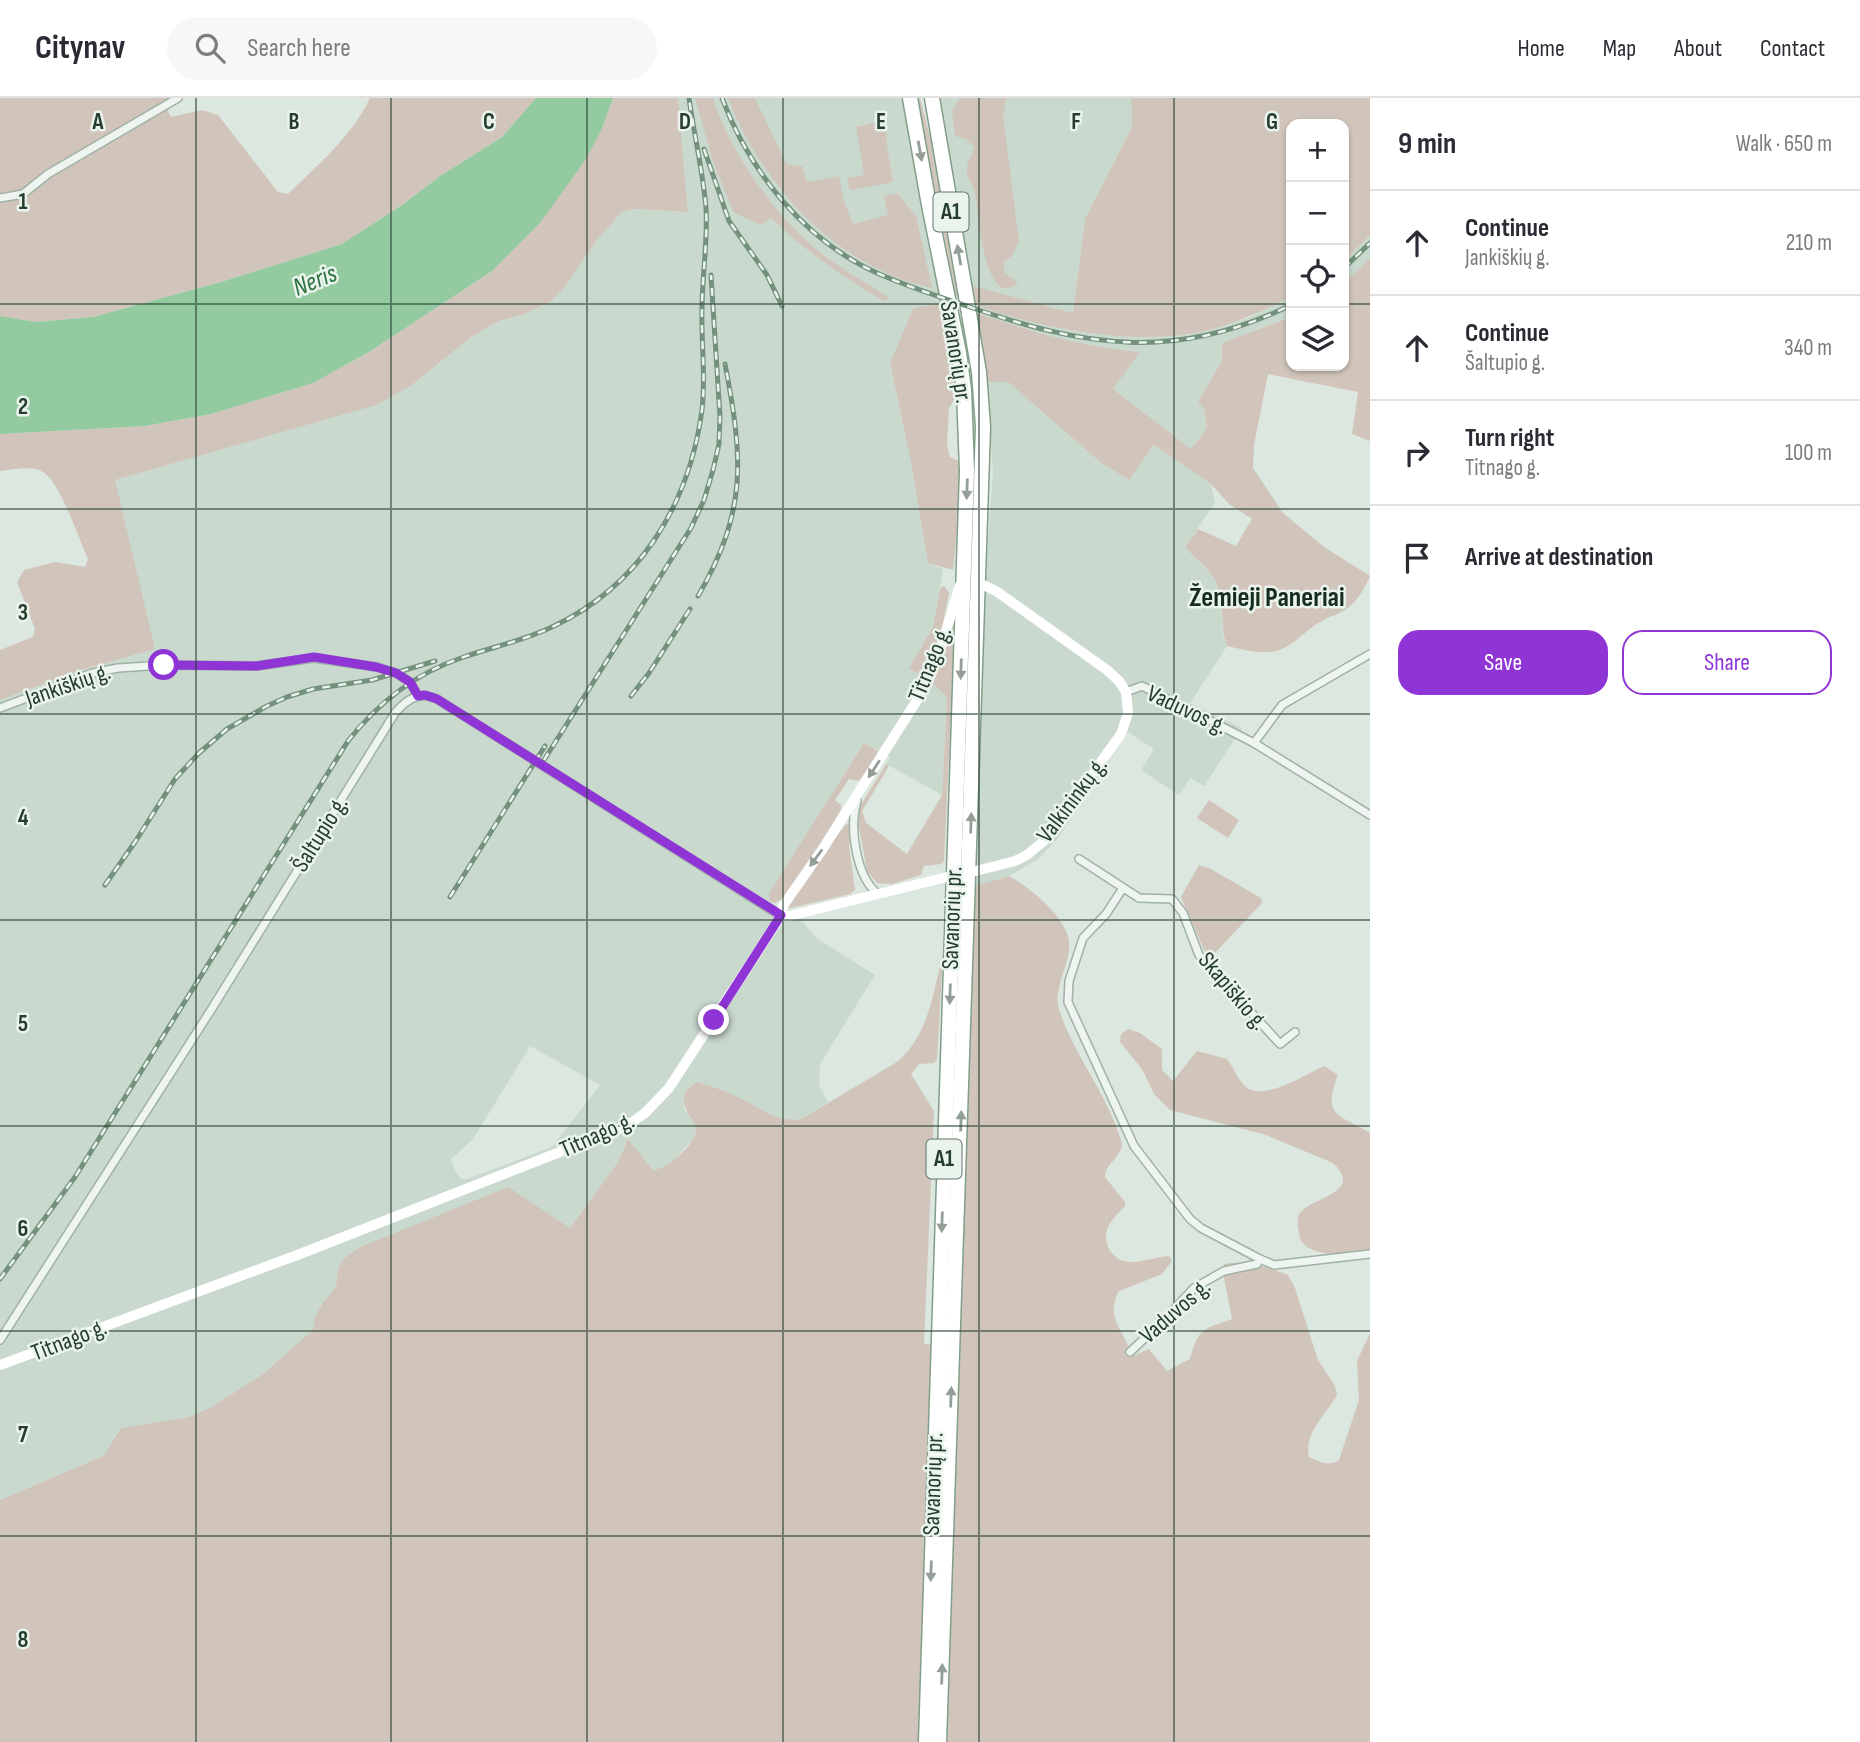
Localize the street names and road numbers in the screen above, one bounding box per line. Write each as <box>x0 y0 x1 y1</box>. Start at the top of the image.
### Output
road number: A1 <box>934 192 968 232</box>
street label: Savanorių pr. <box>934 299 978 405</box>
street label: Titnago g. <box>902 622 958 706</box>
street label: Jankiškių g. <box>21 657 114 713</box>
street label: Vaduvos g. <box>1142 679 1232 741</box>
street label: Valkininkų g. <box>1030 752 1114 848</box>
street label: Šaltupio g. <box>286 791 354 877</box>
street label: Savanorių pr. <box>936 866 968 970</box>
street label: Skapiškio g. <box>1192 946 1274 1036</box>
street label: Titnago g. <box>555 1106 639 1164</box>
road number: A1 <box>926 1140 962 1178</box>
street label: Vaduvos g. <box>1133 1272 1217 1350</box>
street label: Titnago g. <box>27 1312 111 1368</box>
street label: Savanorių pr. <box>917 1432 949 1536</box>

